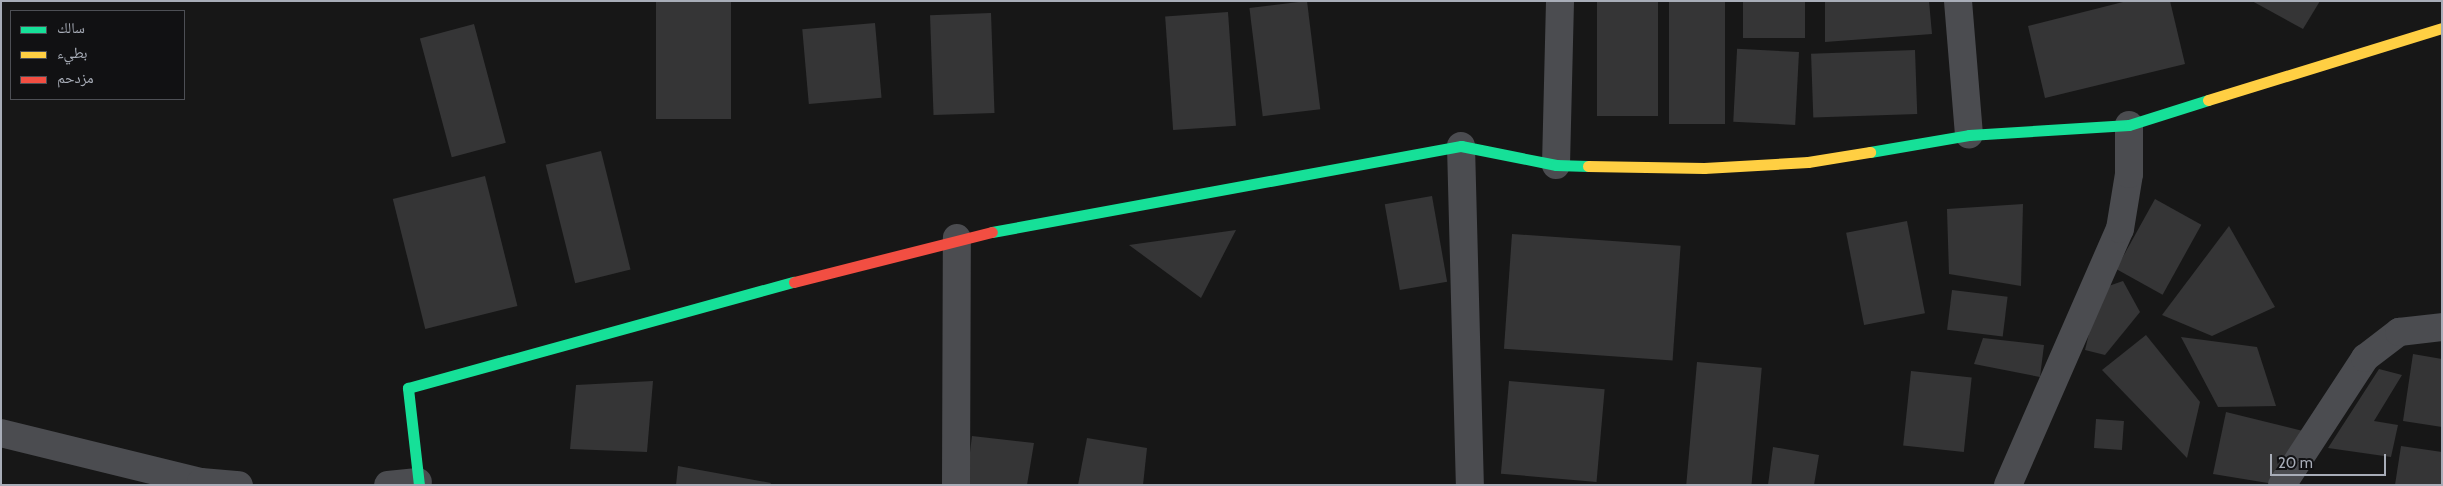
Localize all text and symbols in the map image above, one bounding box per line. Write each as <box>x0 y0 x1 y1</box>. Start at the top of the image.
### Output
legend <box>10 10 185 100</box>
text: سالك <box>57 19 85 37</box>
text: بطيء <box>57 44 87 62</box>
text: مزدحم <box>57 69 94 87</box>
scale bar <box>2273 444 2389 476</box>
text: 20 m <box>2278 454 2313 472</box>

